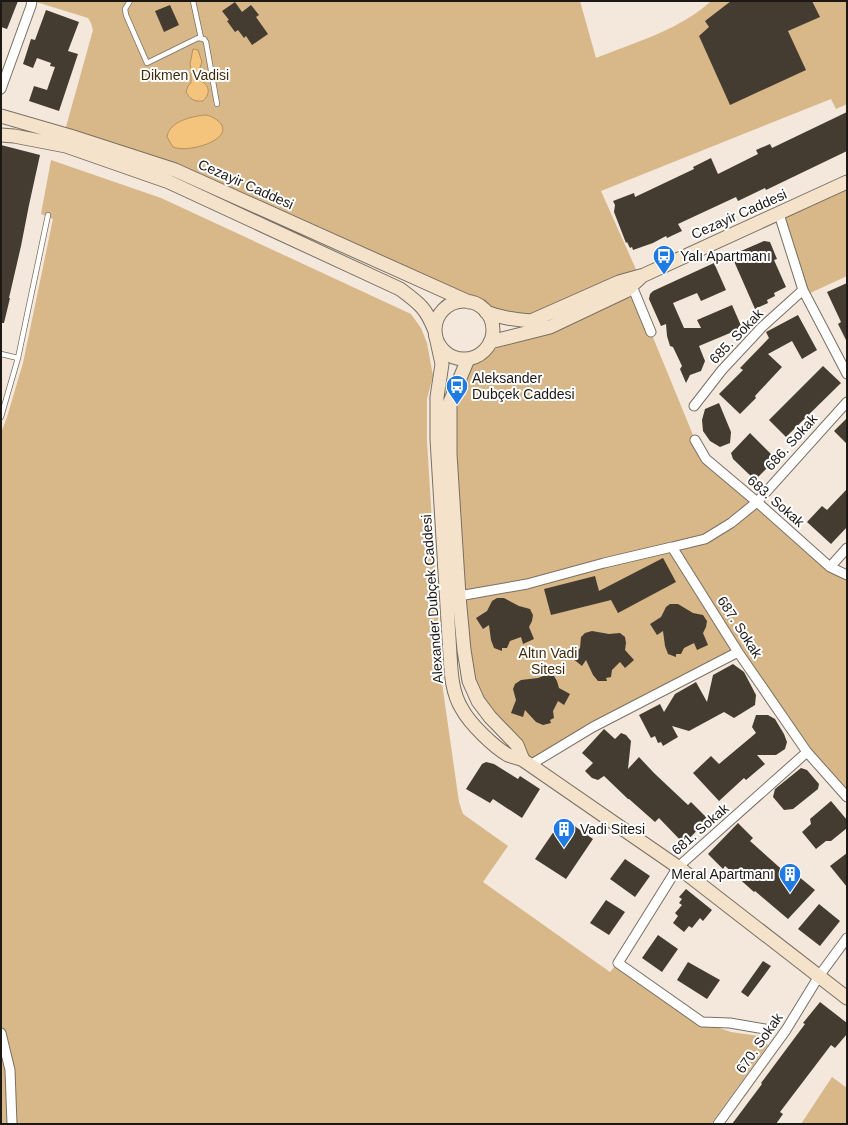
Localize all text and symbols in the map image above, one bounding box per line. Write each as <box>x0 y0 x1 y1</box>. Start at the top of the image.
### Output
park label: Dikmen Vadisi <box>141 67 229 83</box>
street label: Cezayir Caddesi <box>196 156 296 212</box>
street label: Cezayir Caddesi <box>689 186 789 242</box>
bus stop icon: Yalı Apartmanı <box>651 243 677 276</box>
place label: Yalı Apartmanı <box>680 248 771 264</box>
street label: 685. Sokak <box>706 305 767 367</box>
place label: Aleksander Dubçek Caddesi <box>472 370 575 402</box>
bus stop icon: Aleksander Dubçek Caddesi <box>444 373 470 406</box>
street label: 686. Sokak <box>762 410 821 473</box>
street label: 683. Sokak <box>744 472 808 531</box>
street label: Alexander Dubçek Caddesi <box>418 514 446 684</box>
street label: 687. Sokak <box>714 593 766 662</box>
park label: Altın Vadi Sitesi <box>519 645 577 677</box>
street label: 681. Sokak <box>668 799 732 858</box>
building icon: Vadi Sitesi <box>551 816 577 849</box>
place label: Vadi Sitesi <box>580 821 645 837</box>
building icon: Meral Apartmanı <box>777 861 803 894</box>
place label: Meral Apartmanı <box>671 866 774 882</box>
street label: 670. Sokak <box>732 1009 786 1076</box>

